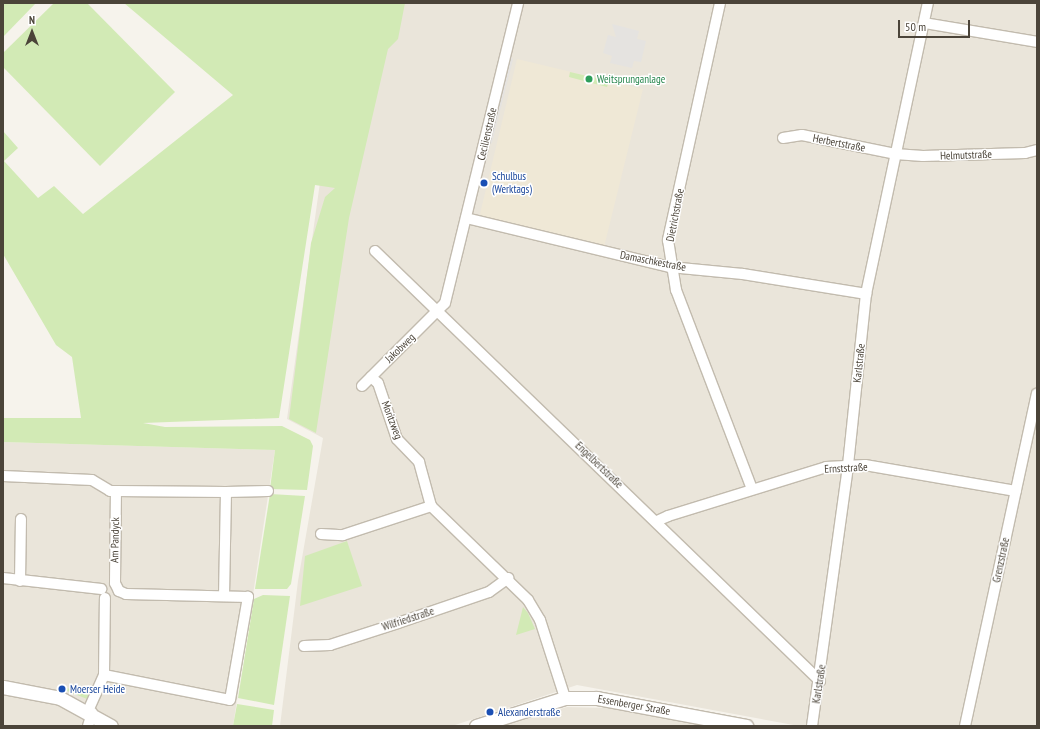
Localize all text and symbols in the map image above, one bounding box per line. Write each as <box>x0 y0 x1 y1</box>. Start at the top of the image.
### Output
north arrow <box>12 12 52 52</box>
scale bar <box>900 12 972 38</box>
text: N <box>29 13 35 27</box>
text: 50 m <box>905 19 926 34</box>
place label: Weitsprunganlage <box>597 72 665 86</box>
marker: Weitsprunganlage <box>584 74 594 84</box>
street label: Cecilienstraße <box>475 106 499 162</box>
street label: Herbertstraße <box>812 131 866 155</box>
street label: Helmutstraße <box>940 147 992 163</box>
place label: Schulbus (Werktags) <box>492 170 532 196</box>
marker: Schulbus (Werktags) <box>479 178 489 188</box>
street label: Dietrichstraße <box>663 187 687 243</box>
street label: Damaschkestraße <box>619 248 687 274</box>
street label: Jakobweg <box>382 331 418 365</box>
street label: Karlstraße <box>850 343 868 383</box>
street label: Moritzweg <box>379 399 405 441</box>
street label: Engelbertstraße <box>572 439 626 491</box>
street label: Ernststraße <box>824 460 868 476</box>
street label: Am Pandyck <box>108 517 122 563</box>
street label: Grenzstraße <box>990 536 1012 584</box>
street label: Wilfriedstraße <box>380 604 436 634</box>
street label: Karlstraße <box>809 664 829 704</box>
place label: Moerser Heide <box>70 682 125 696</box>
marker: Moerser Heide <box>57 684 67 694</box>
street label: Essenberger Straße <box>597 692 671 718</box>
place label: Alexanderstraße <box>498 705 560 719</box>
marker: Alexanderstraße <box>485 707 495 717</box>

